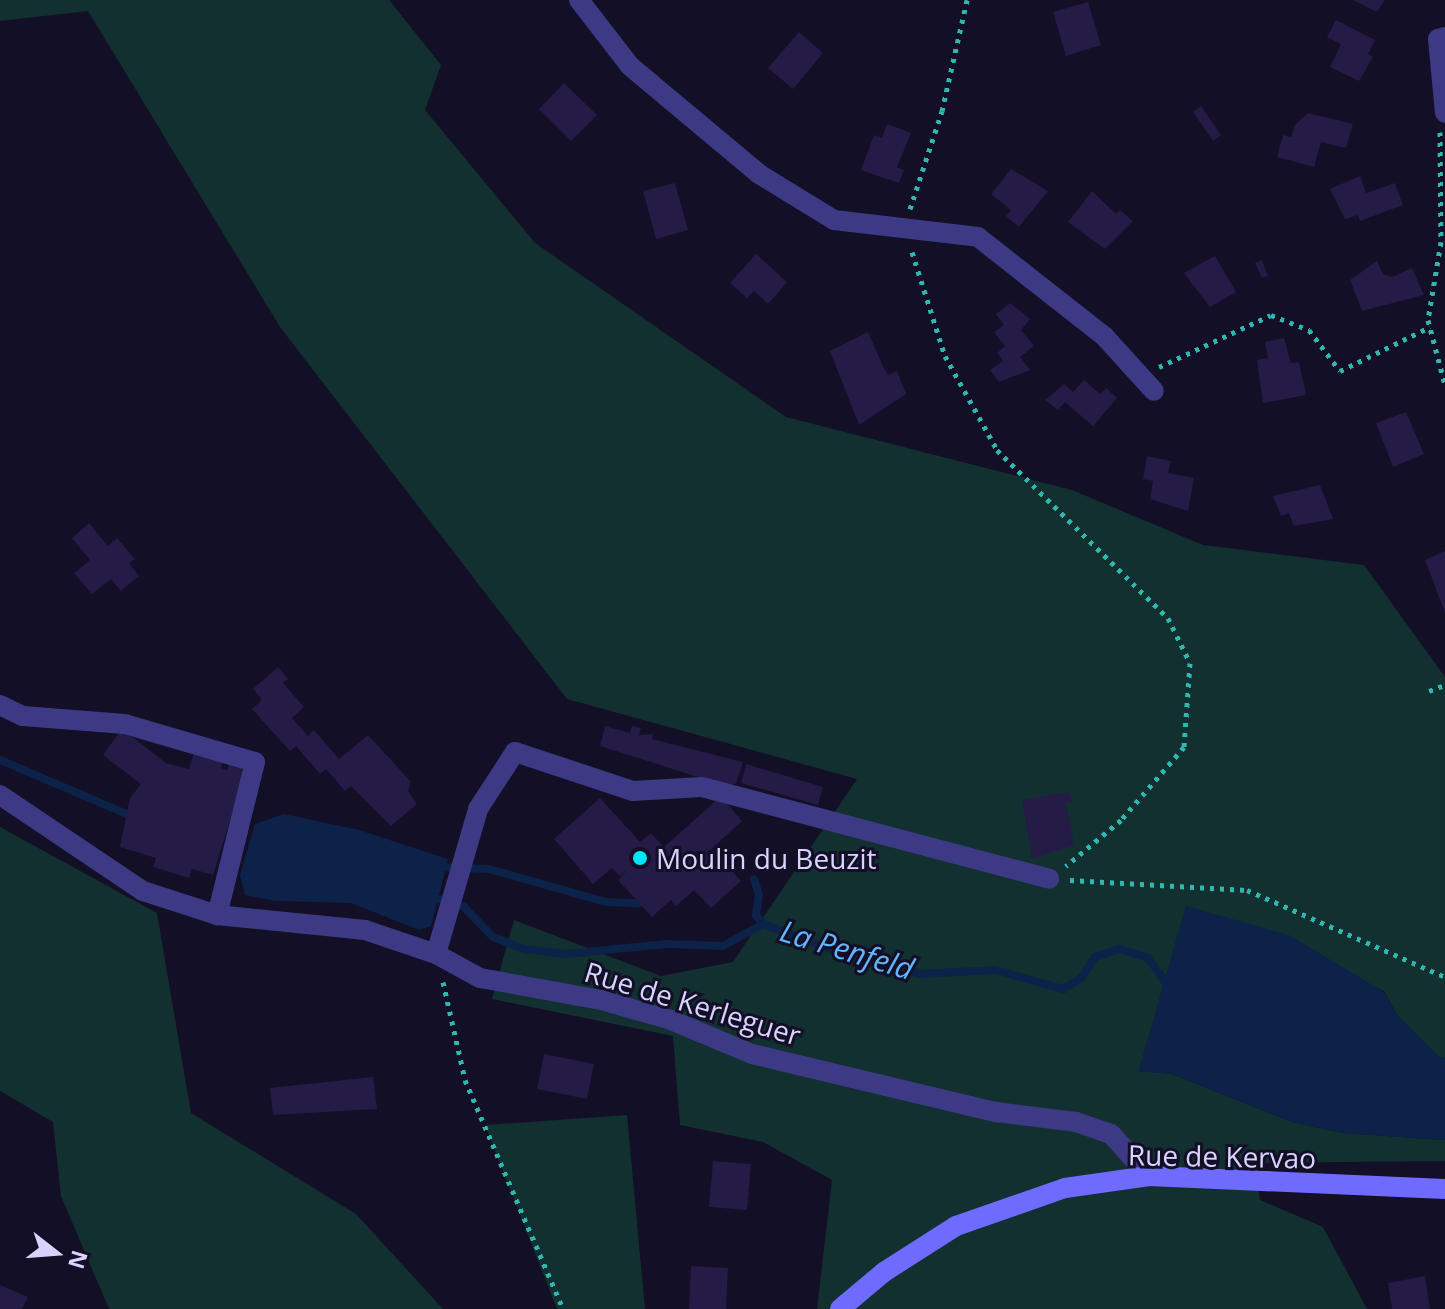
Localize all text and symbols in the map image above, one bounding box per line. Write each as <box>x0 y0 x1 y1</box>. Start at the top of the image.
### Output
place label: Moulin du Beuzit <box>656 841 877 875</box>
marker: Moulin du Beuzit <box>631 849 649 867</box>
water label: La Penfeld <box>776 913 918 987</box>
street label: Rue de Kerleguer <box>581 954 805 1052</box>
street label: Rue de Kervao <box>1128 1138 1316 1174</box>
north arrow <box>16 1213 96 1293</box>
text: N <box>62 1247 96 1273</box>

